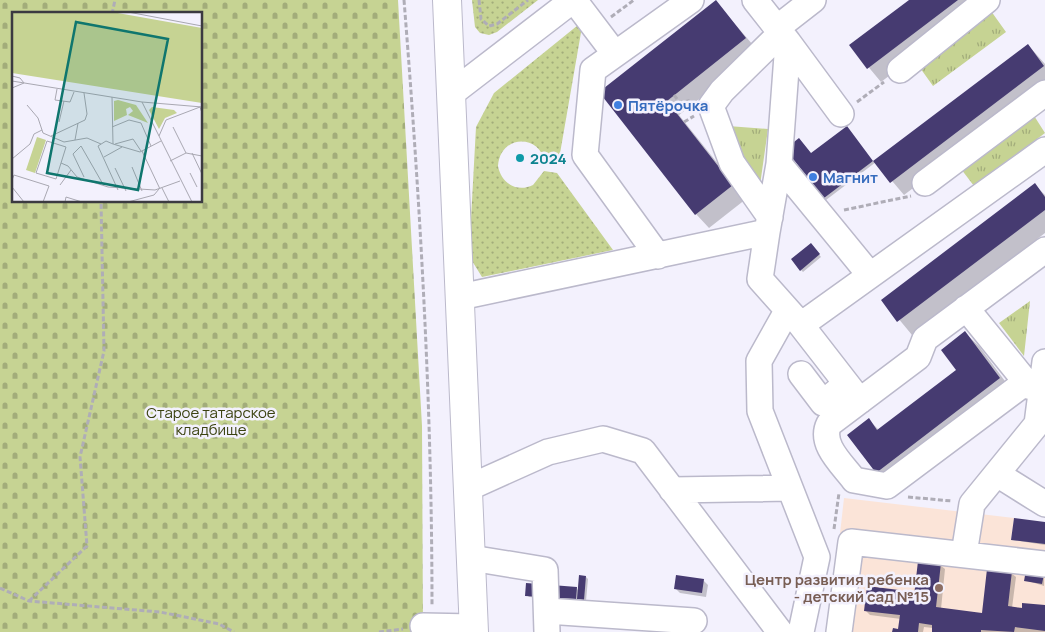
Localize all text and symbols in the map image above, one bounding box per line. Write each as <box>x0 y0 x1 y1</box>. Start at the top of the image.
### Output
inset map <box>12 12 202 202</box>
place label: Пятёрочка <box>628 95 708 116</box>
marker: Пятёрочка <box>612 99 624 111</box>
place label: 2024 <box>530 148 567 169</box>
marker: 2024 <box>514 152 526 164</box>
place label: Магнит <box>823 167 878 188</box>
marker: Магнит <box>807 171 819 183</box>
park label: Старое татарское кладбище <box>146 402 276 440</box>
place label: Центр развития ребенка - детский сад №15 <box>745 569 929 607</box>
marker: Центр развития ребенка - детский сад №15 <box>933 582 945 594</box>

